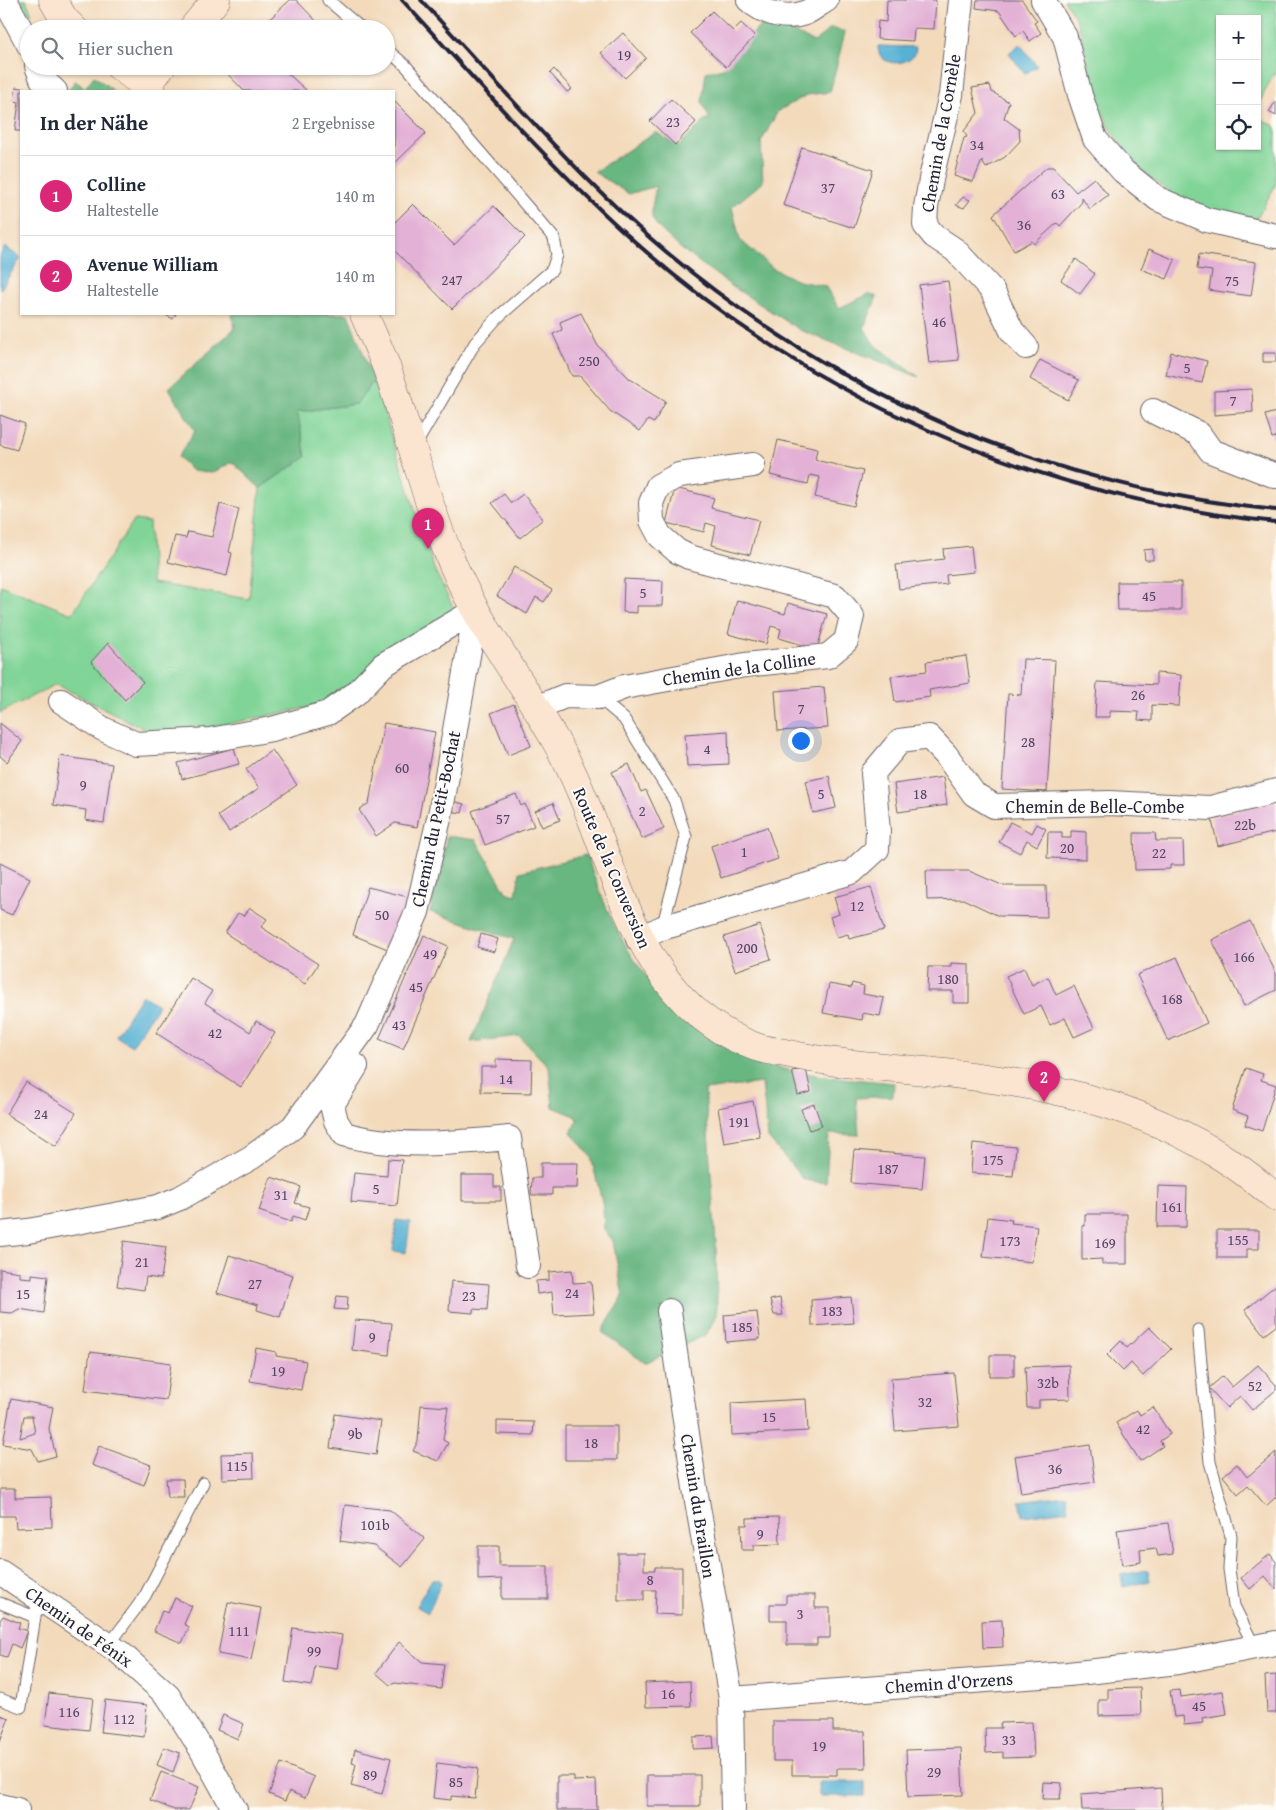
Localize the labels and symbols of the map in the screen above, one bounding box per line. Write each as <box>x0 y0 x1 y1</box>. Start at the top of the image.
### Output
house number: 19 <box>617 44 631 65</box>
street label: Chemin de la Cornèle <box>913 52 968 214</box>
house number: 23 <box>666 111 680 132</box>
house number: 34 <box>970 134 984 155</box>
house number: 37 <box>821 177 835 198</box>
house number: 63 <box>1051 183 1065 204</box>
house number: 36 <box>1017 214 1031 235</box>
house number: 247 <box>441 269 463 290</box>
house number: 75 <box>1225 270 1239 291</box>
house number: 46 <box>932 311 946 332</box>
house number: 250 <box>578 350 600 371</box>
house number: 5 <box>1183 357 1191 378</box>
house number: 7 <box>1229 390 1237 411</box>
pin: 1 <box>412 508 444 549</box>
house number: 5 <box>639 582 647 603</box>
house number: 45 <box>1142 585 1156 606</box>
street label: Chemin de la Colline <box>661 644 817 693</box>
house number: 26 <box>1131 684 1145 705</box>
house number: 7 <box>797 698 805 719</box>
street label: Chemin du Petit-Bochat <box>404 728 468 910</box>
your location <box>788 728 814 754</box>
house number: 28 <box>1021 731 1035 752</box>
house number: 4 <box>703 738 711 759</box>
house number: 60 <box>395 757 409 778</box>
house number: 9 <box>79 774 87 795</box>
street label: Route de la Conversion <box>566 783 659 953</box>
house number: 5 <box>817 783 825 804</box>
house number: 18 <box>913 783 927 804</box>
street label: Chemin de Belle-Combe <box>1006 793 1185 820</box>
house number: 2 <box>638 800 646 821</box>
house number: 57 <box>496 808 510 829</box>
house number: 22b <box>1234 814 1256 835</box>
house number: 20 <box>1060 837 1074 858</box>
house number: 1 <box>740 841 748 862</box>
house number: 22 <box>1152 842 1166 863</box>
house number: 12 <box>850 895 864 916</box>
house number: 50 <box>375 904 389 925</box>
house number: 200 <box>736 937 758 958</box>
house number: 49 <box>423 943 437 964</box>
house number: 166 <box>1233 946 1255 967</box>
house number: 180 <box>937 968 959 989</box>
house number: 45 <box>409 976 423 997</box>
house number: 168 <box>1161 988 1183 1009</box>
house number: 43 <box>392 1014 406 1035</box>
house number: 42 <box>208 1022 222 1043</box>
pin: 2 <box>1028 1061 1060 1102</box>
house number: 14 <box>499 1068 513 1089</box>
house number: 24 <box>34 1103 48 1124</box>
house number: 191 <box>728 1111 750 1132</box>
house number: 175 <box>982 1149 1004 1170</box>
house number: 187 <box>877 1158 899 1179</box>
house number: 5 <box>372 1178 380 1199</box>
house number: 31 <box>274 1184 288 1205</box>
house number: 161 <box>1161 1196 1183 1217</box>
house number: 155 <box>1227 1229 1249 1250</box>
house number: 173 <box>999 1230 1021 1251</box>
house number: 169 <box>1094 1232 1116 1253</box>
house number: 21 <box>135 1251 149 1272</box>
house number: 27 <box>248 1273 262 1294</box>
house number: 24 <box>565 1282 579 1303</box>
house number: 15 <box>16 1283 30 1304</box>
house number: 23 <box>462 1285 476 1306</box>
house number: 183 <box>821 1300 843 1321</box>
house number: 185 <box>731 1316 753 1337</box>
house number: 9 <box>368 1326 376 1347</box>
house number: 19 <box>271 1360 285 1381</box>
house number: 32b <box>1037 1372 1059 1393</box>
house number: 52 <box>1248 1375 1262 1396</box>
house number: 32 <box>918 1391 932 1412</box>
house number: 15 <box>762 1406 776 1427</box>
house number: 42 <box>1136 1418 1150 1439</box>
house number: 9b <box>348 1423 363 1444</box>
house number: 18 <box>584 1432 598 1453</box>
street label: Chemin du Braillon <box>674 1432 723 1580</box>
house number: 115 <box>226 1455 248 1476</box>
house number: 36 <box>1048 1458 1062 1479</box>
house number: 101b <box>360 1514 390 1535</box>
house number: 9 <box>756 1523 764 1544</box>
house number: 8 <box>646 1569 654 1590</box>
street label: Chemin de Fénix <box>20 1579 139 1674</box>
house number: 3 <box>796 1603 804 1624</box>
house number: 111 <box>228 1620 250 1641</box>
house number: 99 <box>307 1640 321 1661</box>
street label: Chemin d'Orzens <box>884 1665 1014 1700</box>
house number: 16 <box>661 1683 675 1704</box>
house number: 45 <box>1192 1695 1206 1716</box>
house number: 116 <box>58 1701 80 1722</box>
house number: 112 <box>113 1708 135 1729</box>
house number: 33 <box>1002 1729 1016 1750</box>
house number: 19 <box>812 1735 826 1756</box>
house number: 29 <box>927 1761 941 1782</box>
house number: 89 <box>363 1764 377 1785</box>
house number: 85 <box>449 1771 463 1792</box>

